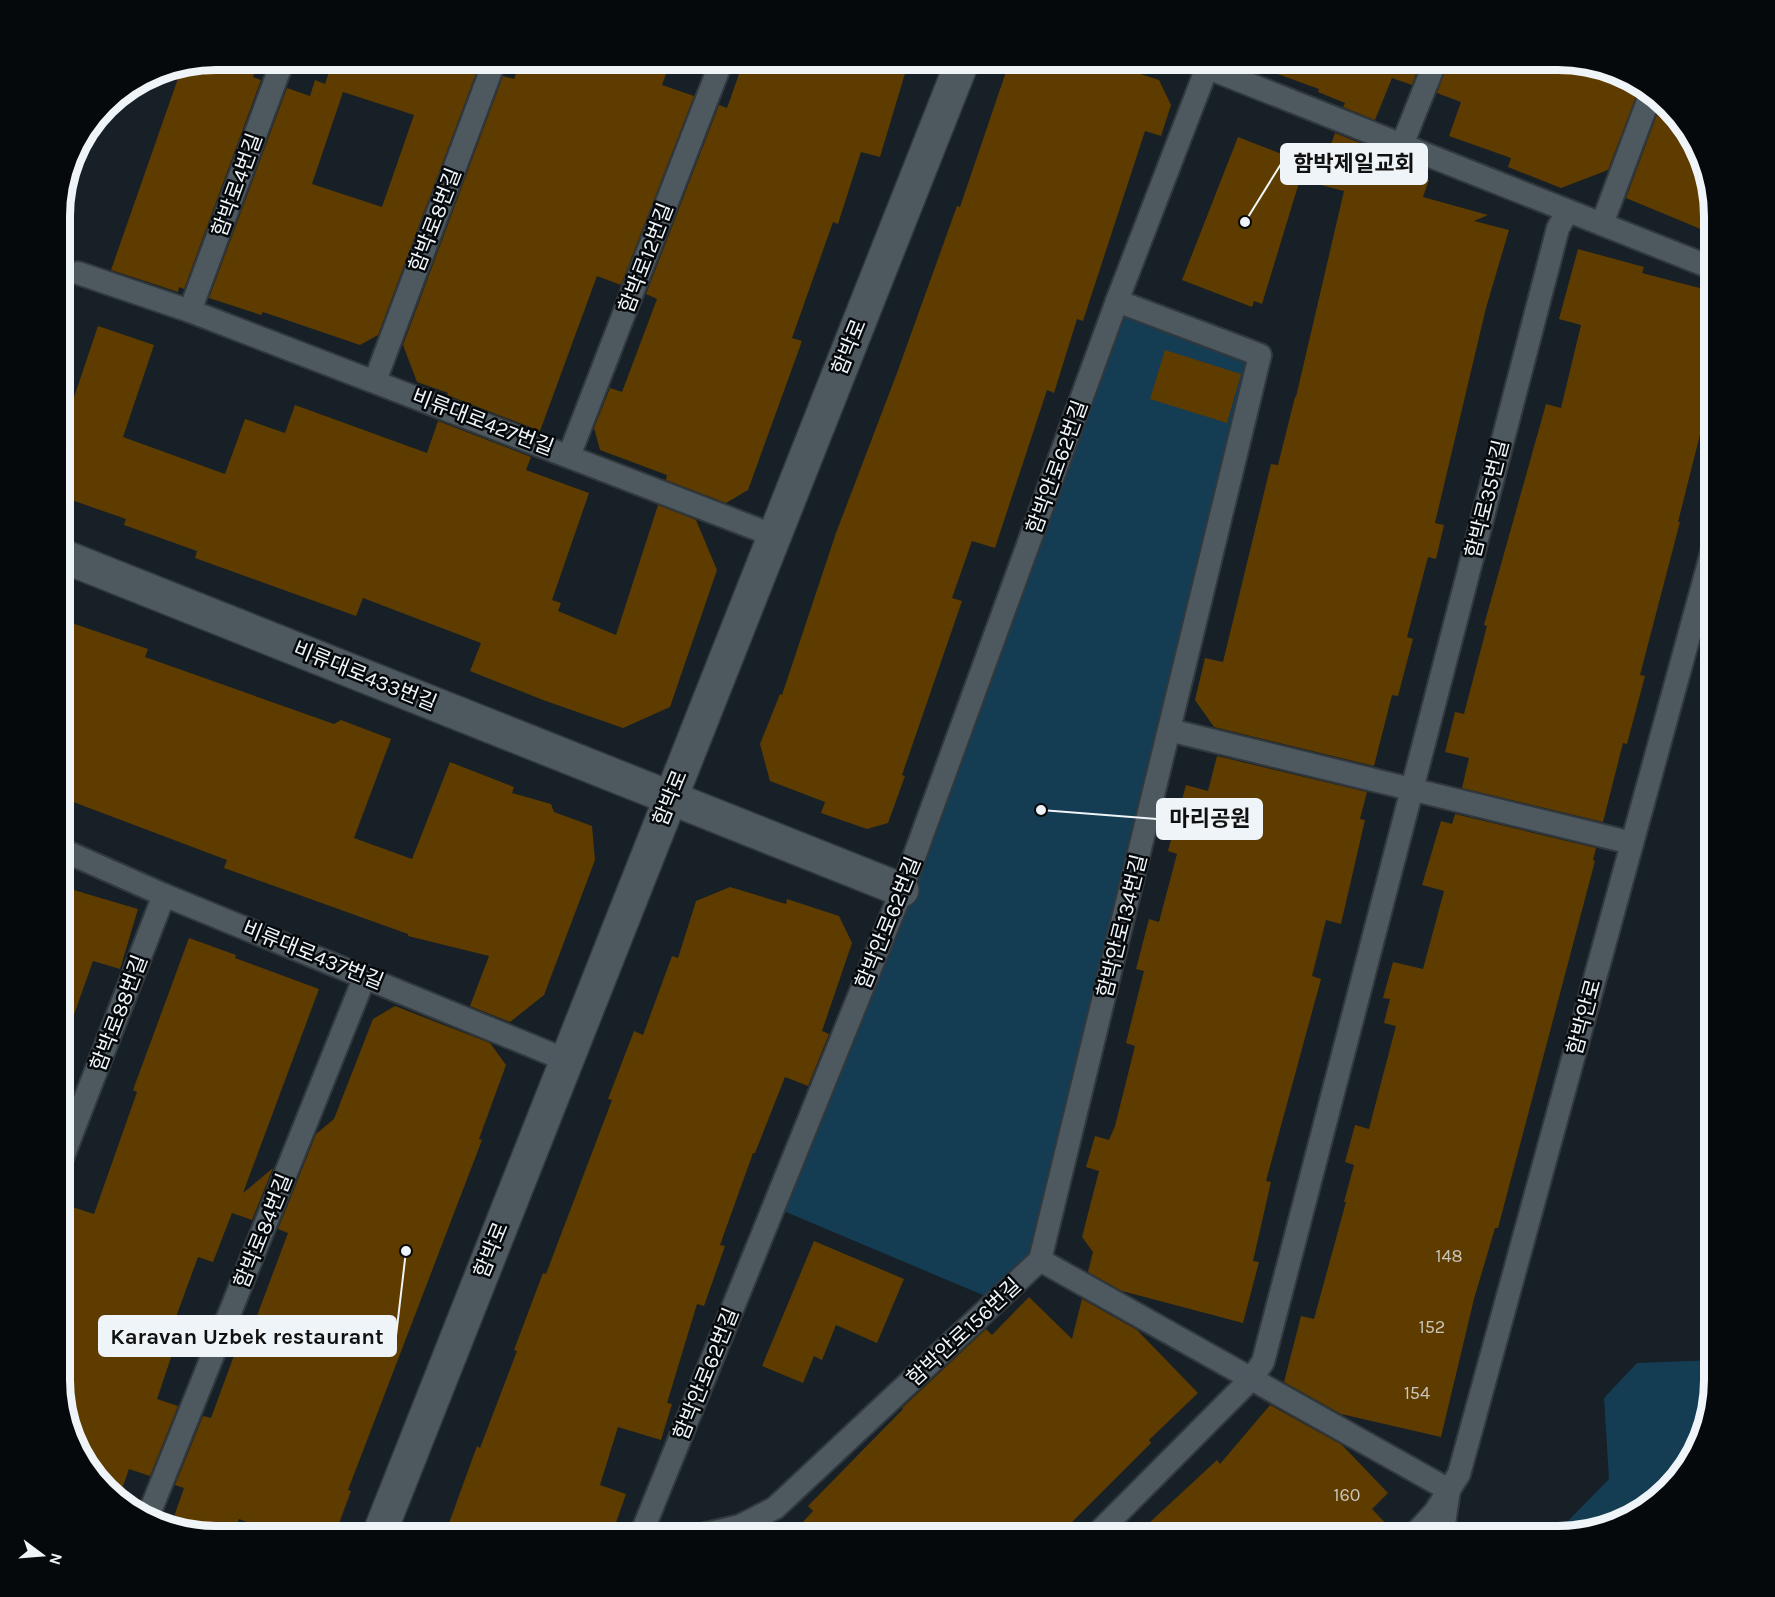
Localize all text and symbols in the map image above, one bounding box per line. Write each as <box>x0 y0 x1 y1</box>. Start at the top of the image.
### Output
street label: 함박로4번길 <box>207 130 267 240</box>
callout: 함박제일교회 <box>1281 144 1427 184</box>
text: 함박제일교회 <box>1293 151 1415 177</box>
street label: 함박로8번길 <box>404 165 466 275</box>
street label: 함박로12번길 <box>614 200 678 316</box>
street label: 함박로 <box>827 316 871 378</box>
street label: 비류대로427번길 <box>409 384 557 460</box>
street label: 함박안로62번길 <box>1022 397 1092 537</box>
street label: 함박로35번길 <box>1461 437 1513 561</box>
street label: 비류대로433번길 <box>290 636 440 716</box>
street label: 함박로 <box>648 767 692 829</box>
callout: 마리공원 <box>1157 799 1262 839</box>
text: 마리공원 <box>1170 806 1250 832</box>
street label: 함박안로134번길 <box>1093 852 1151 1000</box>
street label: 함박안로62번길 <box>851 854 925 992</box>
street label: 비류대로437번길 <box>239 916 387 994</box>
street label: 함박로88번길 <box>86 952 152 1074</box>
street label: 함박안로 <box>1562 977 1606 1057</box>
street label: 함박로84번길 <box>229 1170 297 1292</box>
street label: 함박로 <box>469 1219 513 1281</box>
house number: 148 <box>1435 1245 1463 1267</box>
street label: 함박안로156번길 <box>902 1273 1026 1391</box>
street label: 함박안로62번길 <box>669 1305 743 1443</box>
callout: Karavan Uzbek restaurant <box>99 1316 396 1356</box>
house number: 152 <box>1419 1316 1445 1338</box>
text: Karavan Uzbek restaurant <box>110 1324 384 1350</box>
house number: 154 <box>1404 1382 1430 1404</box>
house number: 160 <box>1334 1484 1360 1506</box>
north arrow <box>12 1525 72 1585</box>
text: N <box>45 1551 67 1567</box>

